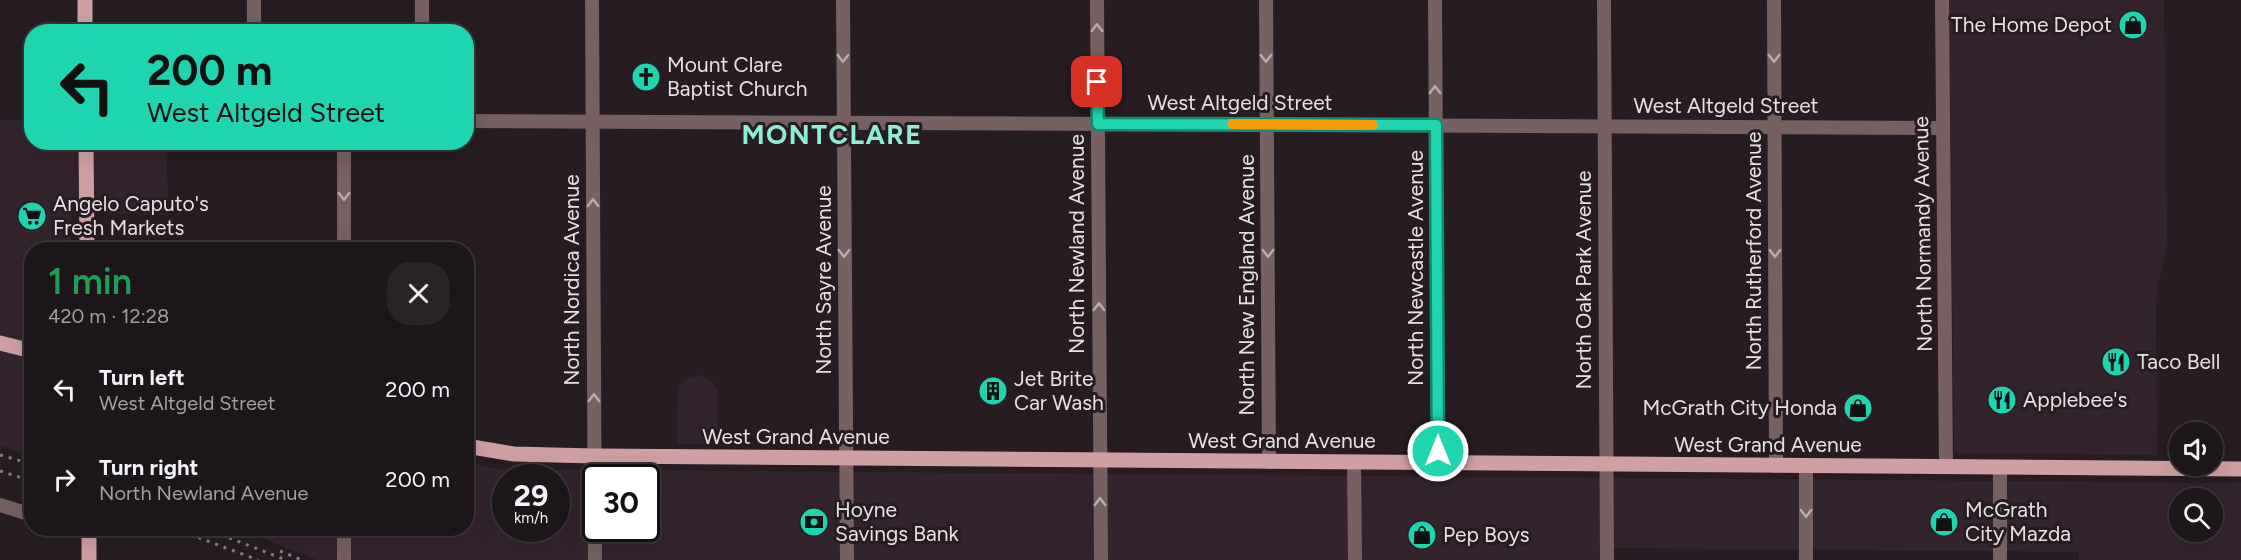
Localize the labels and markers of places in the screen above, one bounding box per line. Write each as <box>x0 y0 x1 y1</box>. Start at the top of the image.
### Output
shop icon: The Home Depot <box>2117 9 2149 41</box>
place label: The Home Depot <box>1951 12 2112 37</box>
place label: Mount Clare Baptist Church <box>667 52 807 101</box>
pin <box>1071 56 1122 107</box>
church icon: Mount Clare Baptist Church <box>630 61 662 93</box>
place label: Angelo Caputo's Fresh Markets <box>53 191 209 240</box>
supermarket icon: Angelo Caputo's Fresh Markets <box>16 200 48 232</box>
restaurant icon: Taco Bell <box>2100 346 2132 378</box>
place label: Taco Bell <box>2137 349 2220 374</box>
place label: Jet Brite Car Wash <box>1014 366 1104 415</box>
building icon: Jet Brite Car Wash <box>977 375 1009 407</box>
restaurant icon: Applebee's <box>1986 384 2018 416</box>
place label: Applebee's <box>2023 387 2127 412</box>
shop icon: McGrath City Honda <box>1842 392 1874 424</box>
place label: McGrath City Honda <box>1642 395 1837 420</box>
place label: Hoyne Savings Bank <box>835 497 960 546</box>
place label: McGrath City Mazda <box>1965 497 2071 546</box>
bank icon: Hoyne Savings Bank <box>798 506 830 538</box>
shop icon: McGrath City Mazda <box>1928 506 1960 538</box>
shop icon: Pep Boys <box>1406 519 1438 551</box>
place label: Pep Boys <box>1443 522 1530 547</box>

